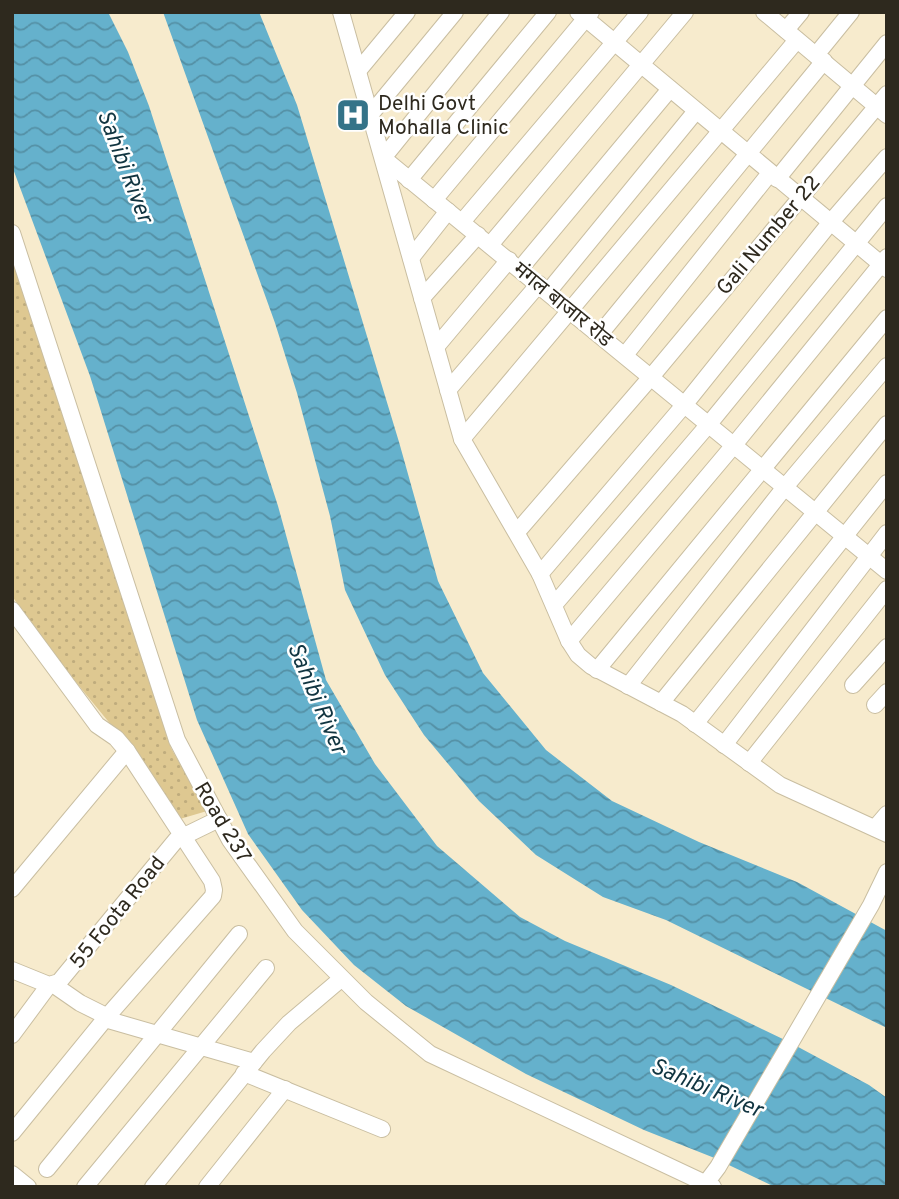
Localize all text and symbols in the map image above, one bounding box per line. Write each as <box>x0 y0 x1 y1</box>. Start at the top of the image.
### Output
place label: Delhi Govt Mohalla Clinic <box>378 91 509 142</box>
hospital icon: Delhi Govt Mohalla Clinic <box>334 96 372 134</box>
water label: Sahibi River <box>89 106 159 230</box>
street label: Gali Number 22 <box>711 170 827 301</box>
street label: मंगल बाजार रोड <box>507 257 618 354</box>
water label: Sahibi River <box>279 639 353 761</box>
street label: Road 237 <box>187 777 256 868</box>
street label: 55 Foota Road <box>65 851 172 975</box>
water label: Sahibi River <box>646 1053 768 1127</box>

